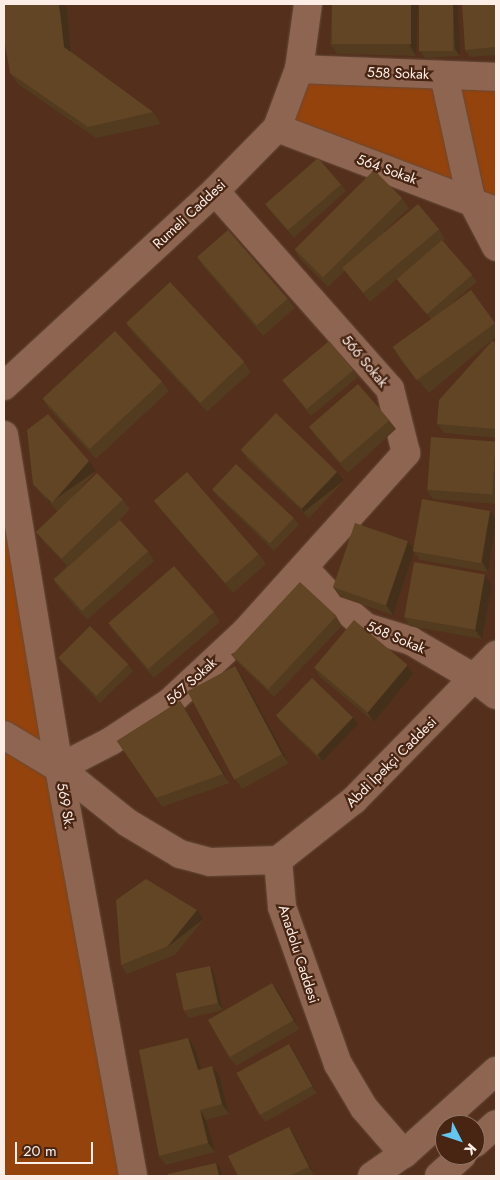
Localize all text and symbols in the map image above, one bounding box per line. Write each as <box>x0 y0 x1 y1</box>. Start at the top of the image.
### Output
street label: 558 Sokak <box>367 64 429 82</box>
street label: 564 Sokak <box>355 150 419 188</box>
street label: Rumeli Caddesi <box>149 176 229 252</box>
street label: 566 Sokak <box>338 332 392 390</box>
street label: 568 Sokak <box>364 617 428 657</box>
street label: 567 Sokak <box>162 654 220 708</box>
street label: Abdi İpekçi Caddesi <box>342 713 440 811</box>
street label: 569 Sk. <box>54 782 78 830</box>
street label: Anadolu Caddesi <box>275 903 323 1005</box>
north arrow <box>435 1115 485 1165</box>
scale bar <box>18 1132 95 1164</box>
text: K <box>460 1139 481 1159</box>
text: 20 m <box>23 1140 57 1162</box>

